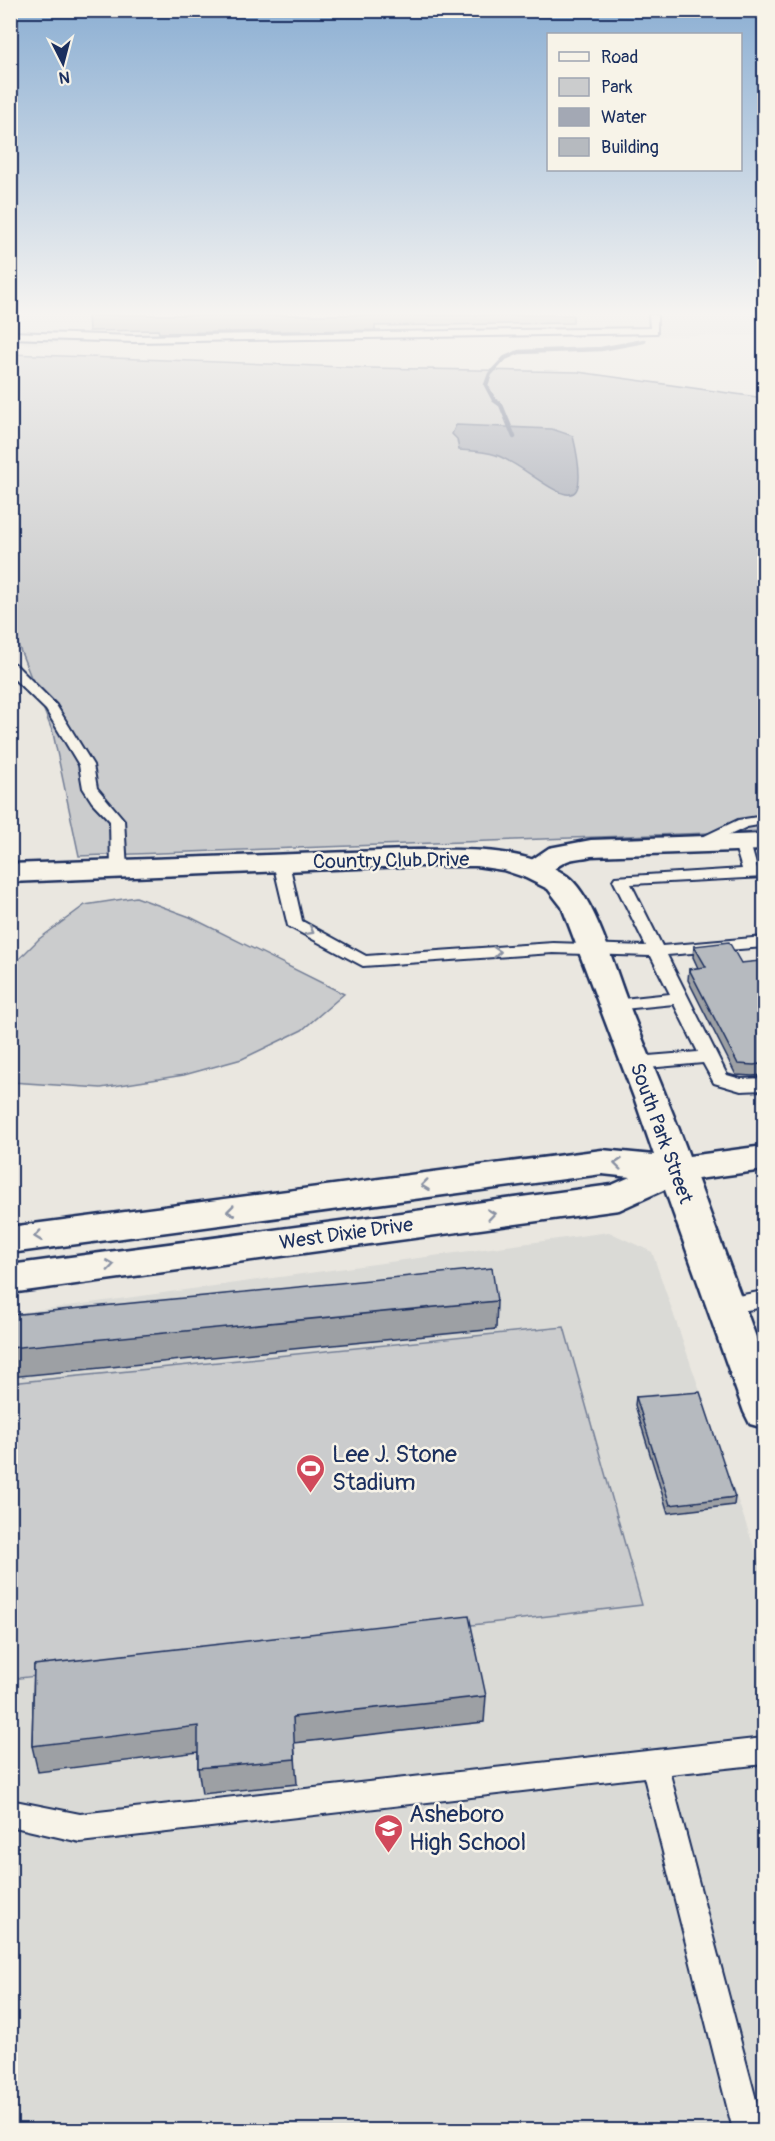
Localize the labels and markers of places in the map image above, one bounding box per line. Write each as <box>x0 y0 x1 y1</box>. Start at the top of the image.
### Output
place label: Lee J. Stone Stadium <box>332 1440 457 1497</box>
sports icon: Lee J. Stone Stadium <box>295 1452 327 1494</box>
place label: Asheboro High School <box>409 1800 526 1857</box>
school or university icon: Asheboro High School <box>372 1812 404 1854</box>

